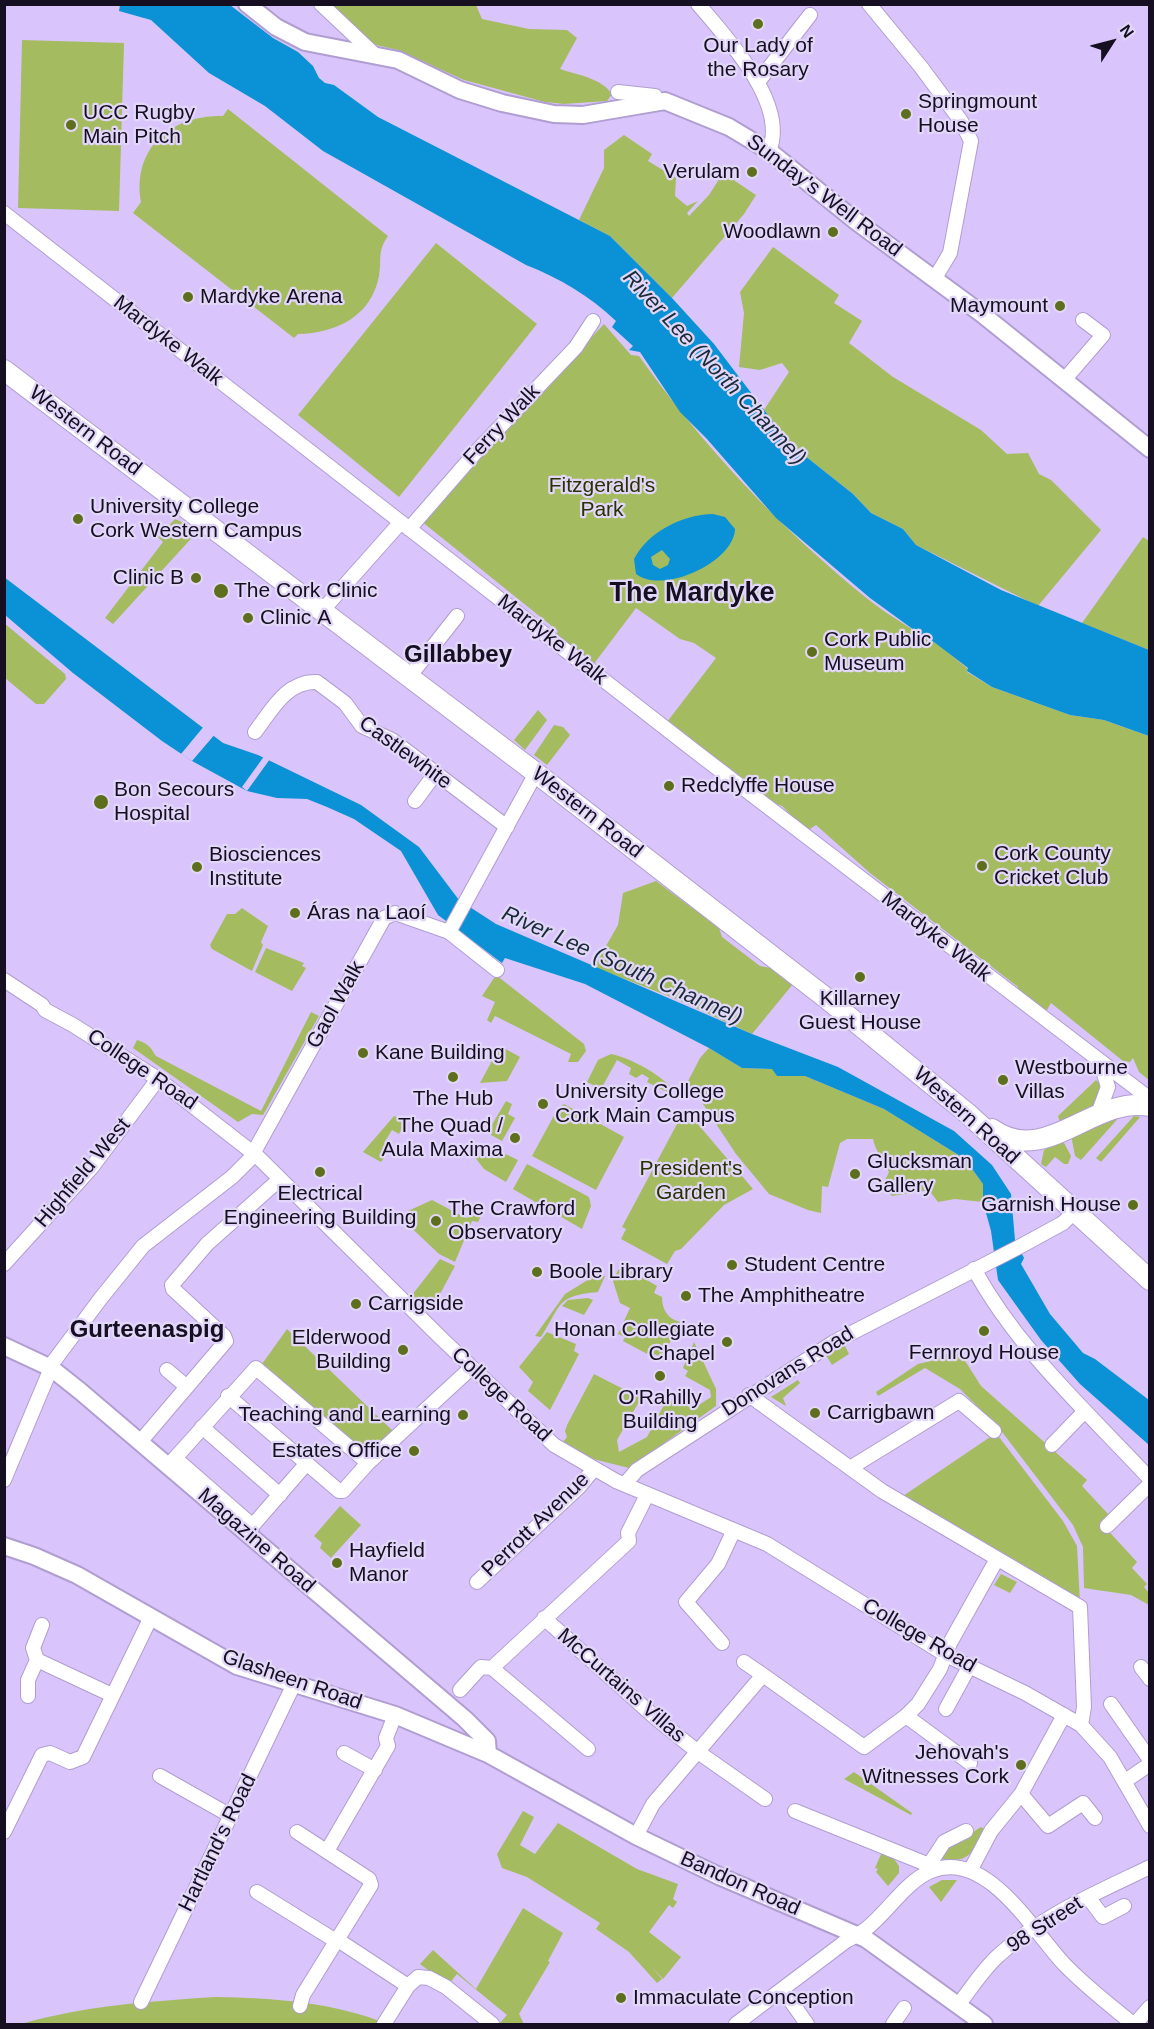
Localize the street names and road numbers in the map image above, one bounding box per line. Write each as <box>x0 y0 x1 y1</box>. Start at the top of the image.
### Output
street label: Sunday's Well Road <box>741 129 907 263</box>
street label: Mardyke Walk <box>108 290 228 392</box>
street label: Ferry Walk <box>458 380 546 470</box>
street label: Western Road <box>24 381 146 481</box>
street label: Mardyke Walk <box>492 589 612 691</box>
street label: Castlewhite <box>354 711 456 795</box>
street label: Western Road <box>527 762 647 864</box>
street label: Mardyke Walk <box>876 886 996 988</box>
street label: Gaol Walk <box>302 957 370 1053</box>
street label: College Road <box>82 1024 202 1116</box>
street label: Western Road <box>908 1062 1024 1170</box>
street label: Highfield West <box>30 1113 136 1233</box>
street label: Donovans Road <box>717 1321 859 1423</box>
street label: College Road <box>446 1342 556 1448</box>
street label: Perrott Avenue <box>477 1467 595 1583</box>
street label: Magazine Road <box>192 1483 320 1599</box>
street label: College Road <box>858 1593 980 1679</box>
street label: McCurtains Villas <box>552 1623 690 1749</box>
street label: Glasheen Road <box>219 1644 365 1716</box>
street label: Hartland's Road <box>174 1770 262 1916</box>
street label: Bandon Road <box>676 1846 804 1922</box>
street label: 98 Street <box>1002 1891 1088 1959</box>

